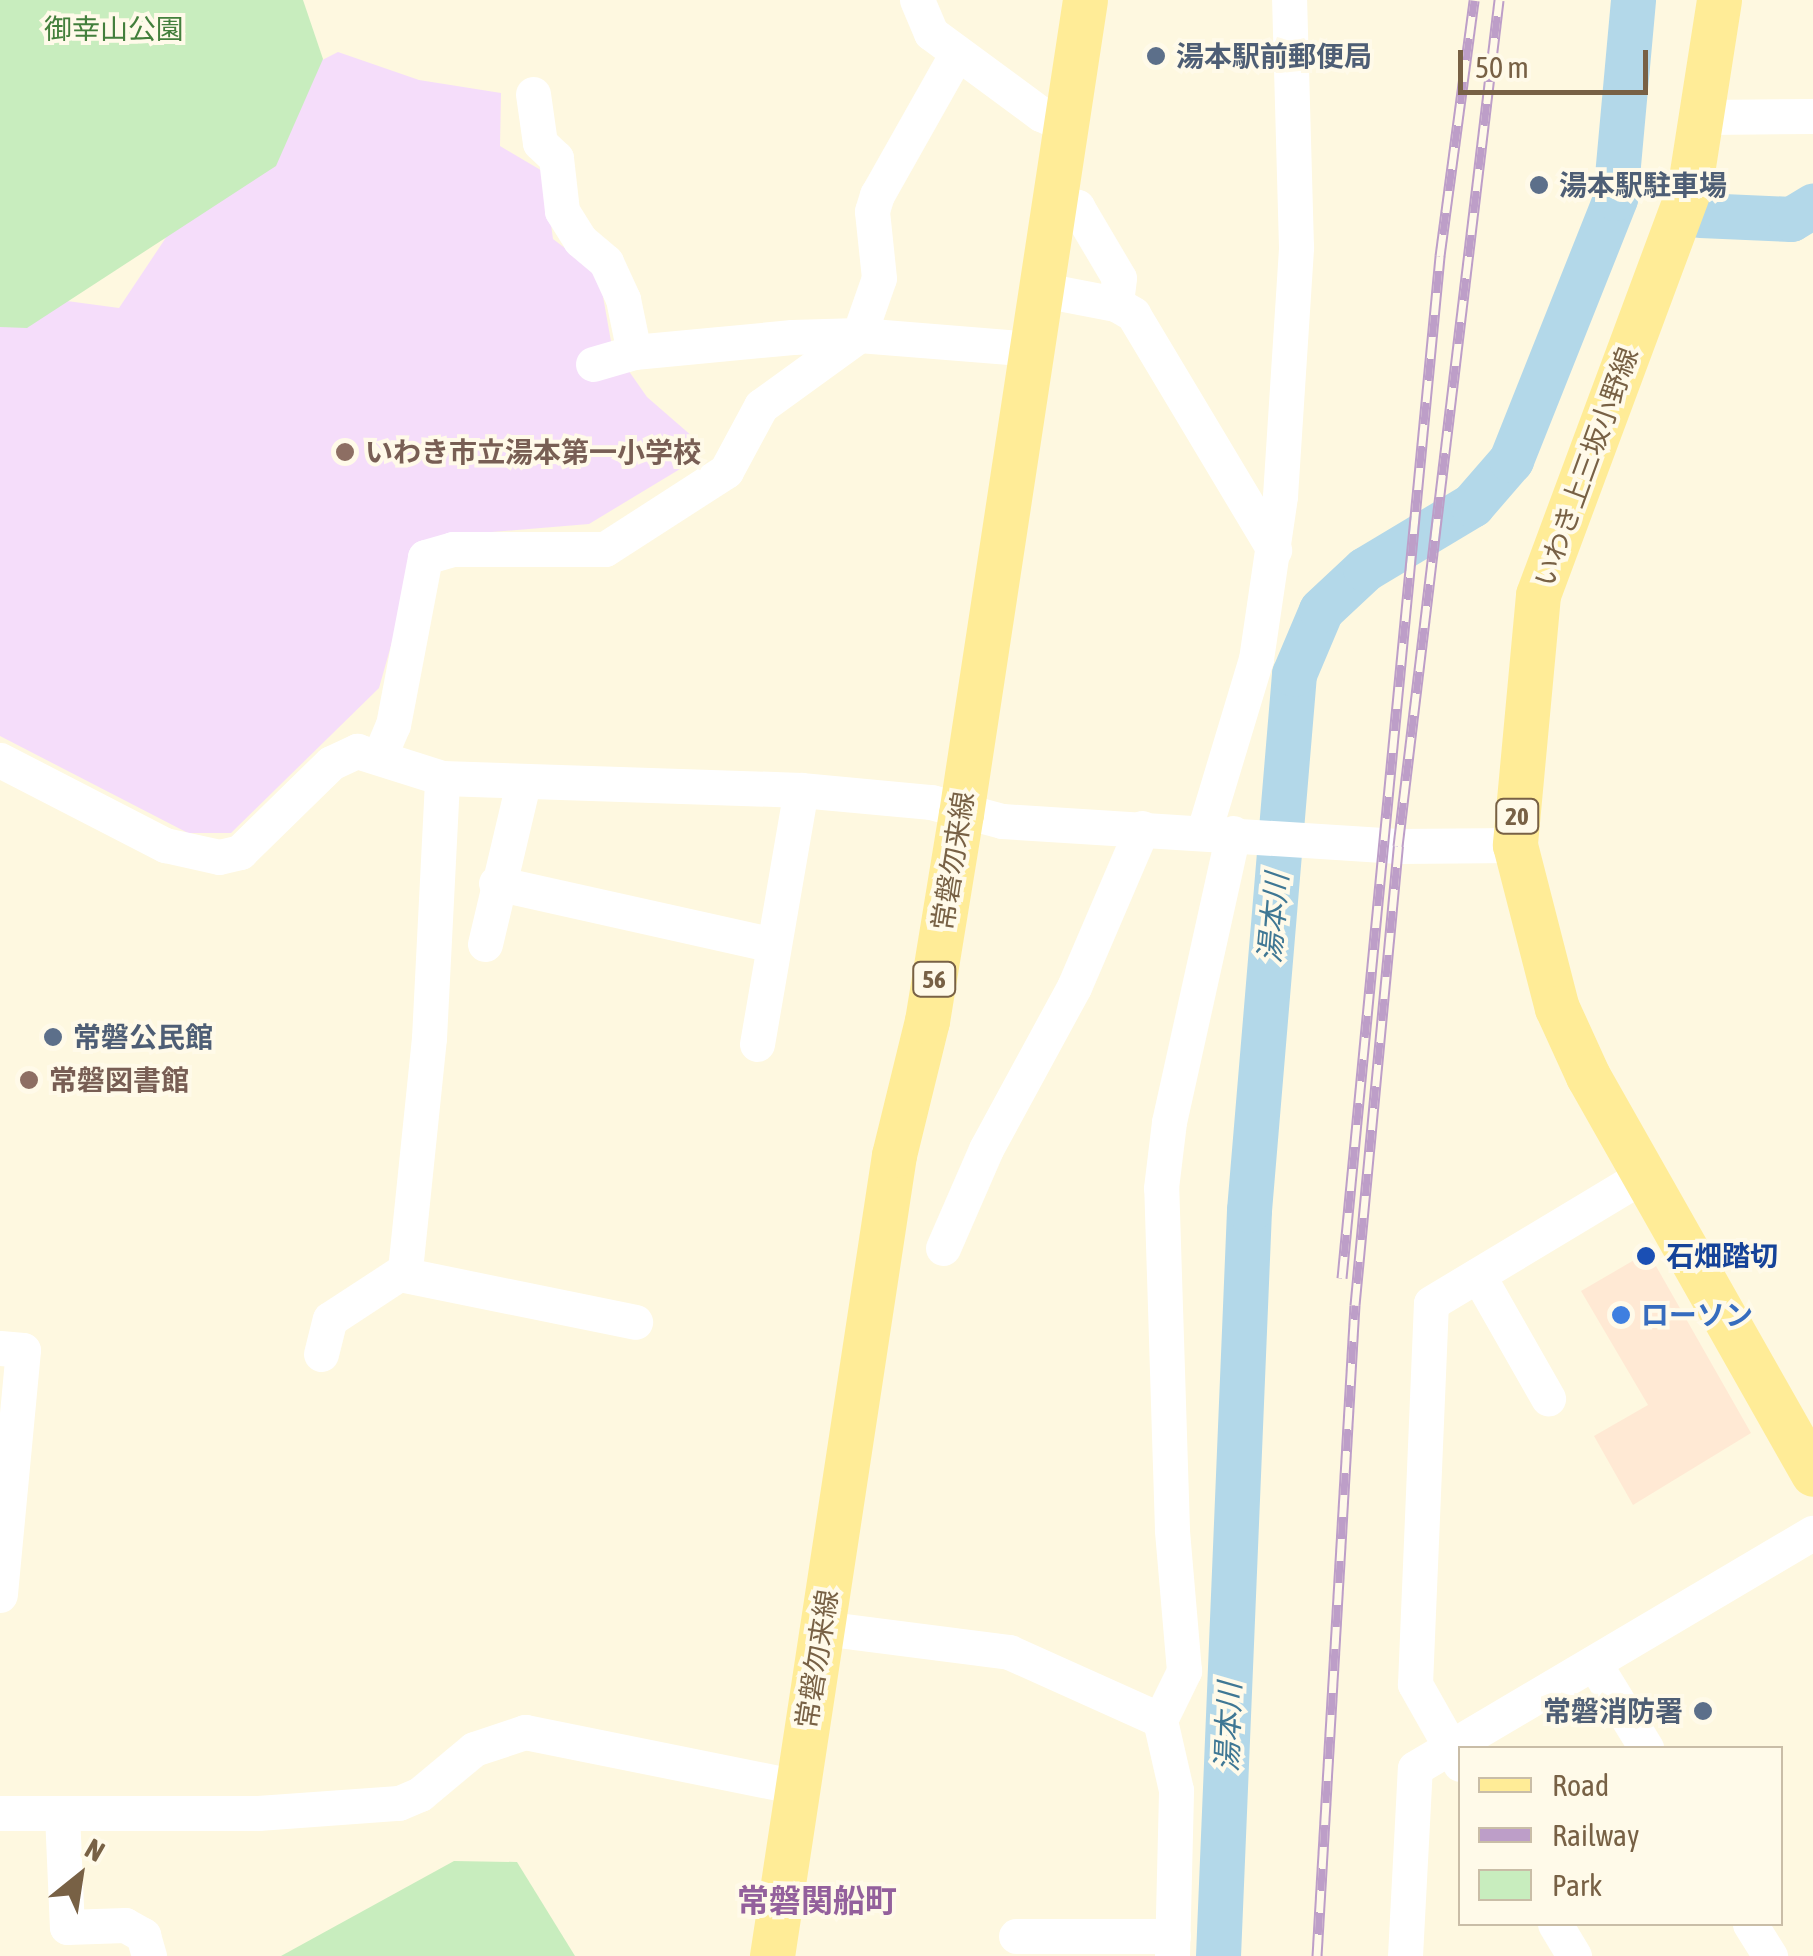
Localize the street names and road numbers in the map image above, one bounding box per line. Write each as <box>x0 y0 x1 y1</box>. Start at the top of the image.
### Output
street label: いわき上三坂小野線 <box>1527 343 1645 591</box>
street label: 常磐勿来線 <box>925 789 981 933</box>
road number: 20 <box>1494 796 1540 836</box>
road number: 56 <box>912 959 956 999</box>
street label: 常磐勿来線 <box>789 1587 845 1731</box>

